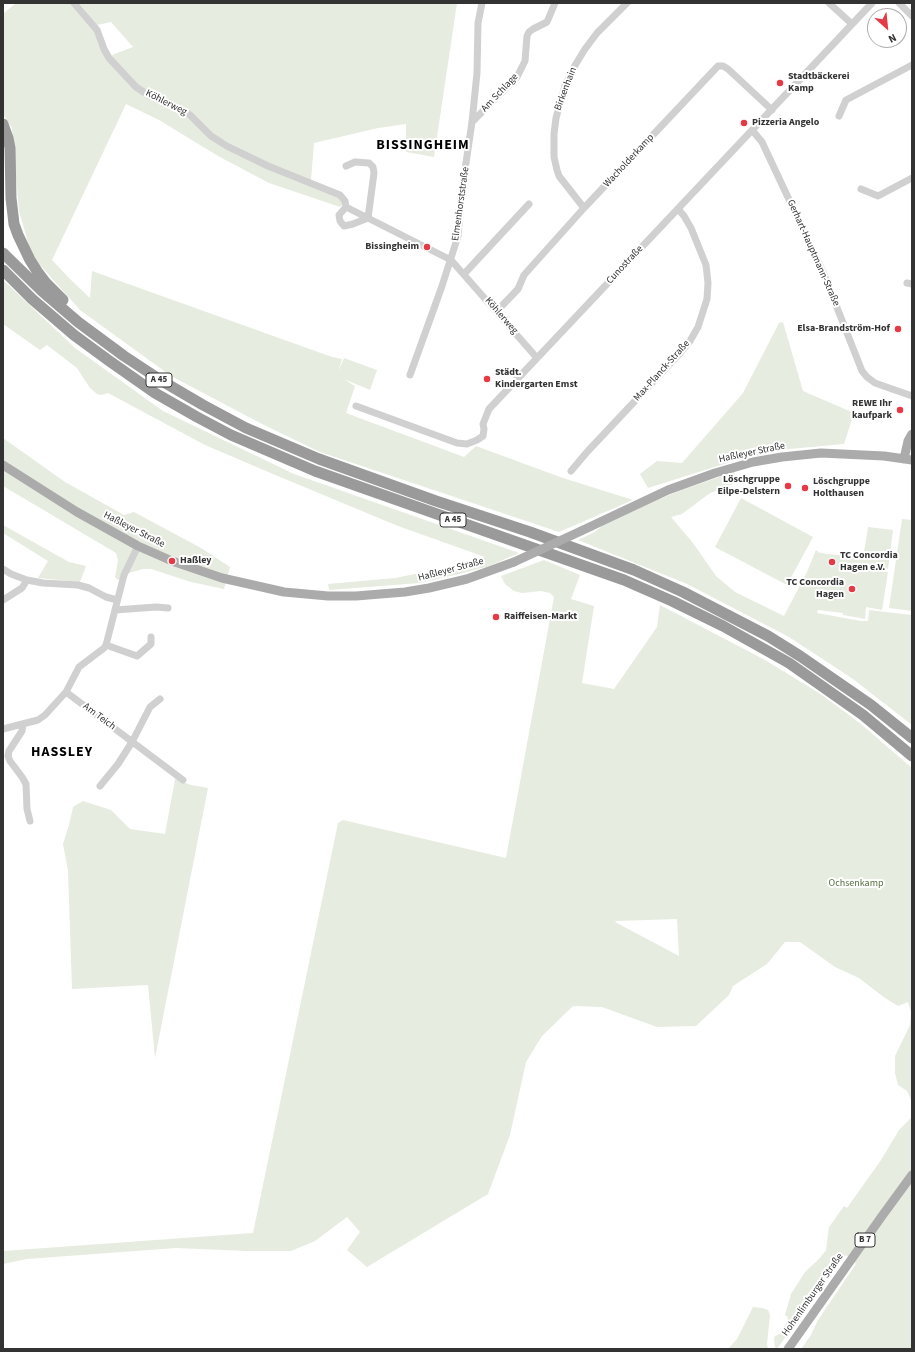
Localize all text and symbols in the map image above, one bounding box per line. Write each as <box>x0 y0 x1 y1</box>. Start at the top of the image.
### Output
north arrow <box>867 8 907 48</box>
text: N <box>886 30 899 47</box>
street label: Birkenhain <box>552 66 580 112</box>
street label: Am Schlage <box>479 71 521 115</box>
place label: Stadtbäckerei Kamp <box>788 71 850 94</box>
marker: Stadtbäckerei Kamp <box>775 78 785 88</box>
street label: Köhlerweg <box>143 87 189 119</box>
place label: Pizzeria Angelo <box>752 117 819 129</box>
marker: Pizzeria Angelo <box>739 118 749 128</box>
street label: Wacholderkamp <box>601 132 657 190</box>
district label: BISSINGHEIM <box>376 138 470 154</box>
street label: Elmenhorststraße <box>450 166 472 242</box>
street label: Gerhart-Hauptmann-Straße <box>784 198 842 308</box>
place label: Bissingheim <box>365 241 419 253</box>
marker: Bissingheim <box>422 242 432 252</box>
street label: Cunostraße <box>604 243 646 287</box>
street label: Köhlerweg <box>482 295 520 337</box>
place label: Elsa-Brandström-Hof <box>797 323 890 335</box>
marker: Elsa-Brandström-Hof <box>893 324 903 334</box>
street label: Max-Planck-Straße <box>631 338 693 404</box>
place label: Städt. Kindergarten Emst <box>495 367 577 390</box>
road number: A 45 <box>146 373 172 387</box>
marker: Städt. Kindergarten Emst <box>482 374 492 384</box>
place label: REWE Ihr kaufpark <box>852 398 892 422</box>
marker: REWE Ihr kaufpark <box>895 405 905 415</box>
street label: Haßleyer Straße <box>718 440 786 466</box>
place label: Löschgruppe Eilpe-Delstern <box>717 474 780 498</box>
place label: Löschgruppe Holthausen <box>813 476 870 500</box>
marker: Löschgruppe Eilpe-Delstern <box>783 481 793 491</box>
marker: Löschgruppe Holthausen <box>800 483 810 493</box>
street label: Haßleyer Straße <box>101 509 167 551</box>
road number: A 45 <box>440 513 466 527</box>
place label: TC Concordia Hagen e.V. <box>840 550 898 574</box>
place label: Haßley <box>180 555 212 567</box>
street label: Haßleyer Straße <box>417 555 485 585</box>
marker: Haßley <box>167 556 177 566</box>
marker: TC Concordia Hagen e.V. <box>827 557 837 567</box>
place label: TC Concordia Hagen <box>786 577 844 600</box>
marker: TC Concordia Hagen <box>847 584 857 594</box>
place label: Raiffeisen-Markt <box>504 611 577 623</box>
marker: Raiffeisen-Markt <box>491 612 501 622</box>
street label: Am Teich <box>80 701 118 733</box>
district label: HASSLEY <box>31 745 93 761</box>
park label: Ochsenkamp <box>829 878 883 890</box>
road number: B 7 <box>855 1233 875 1247</box>
street label: Hohenlimburger Straße <box>780 1251 846 1339</box>

